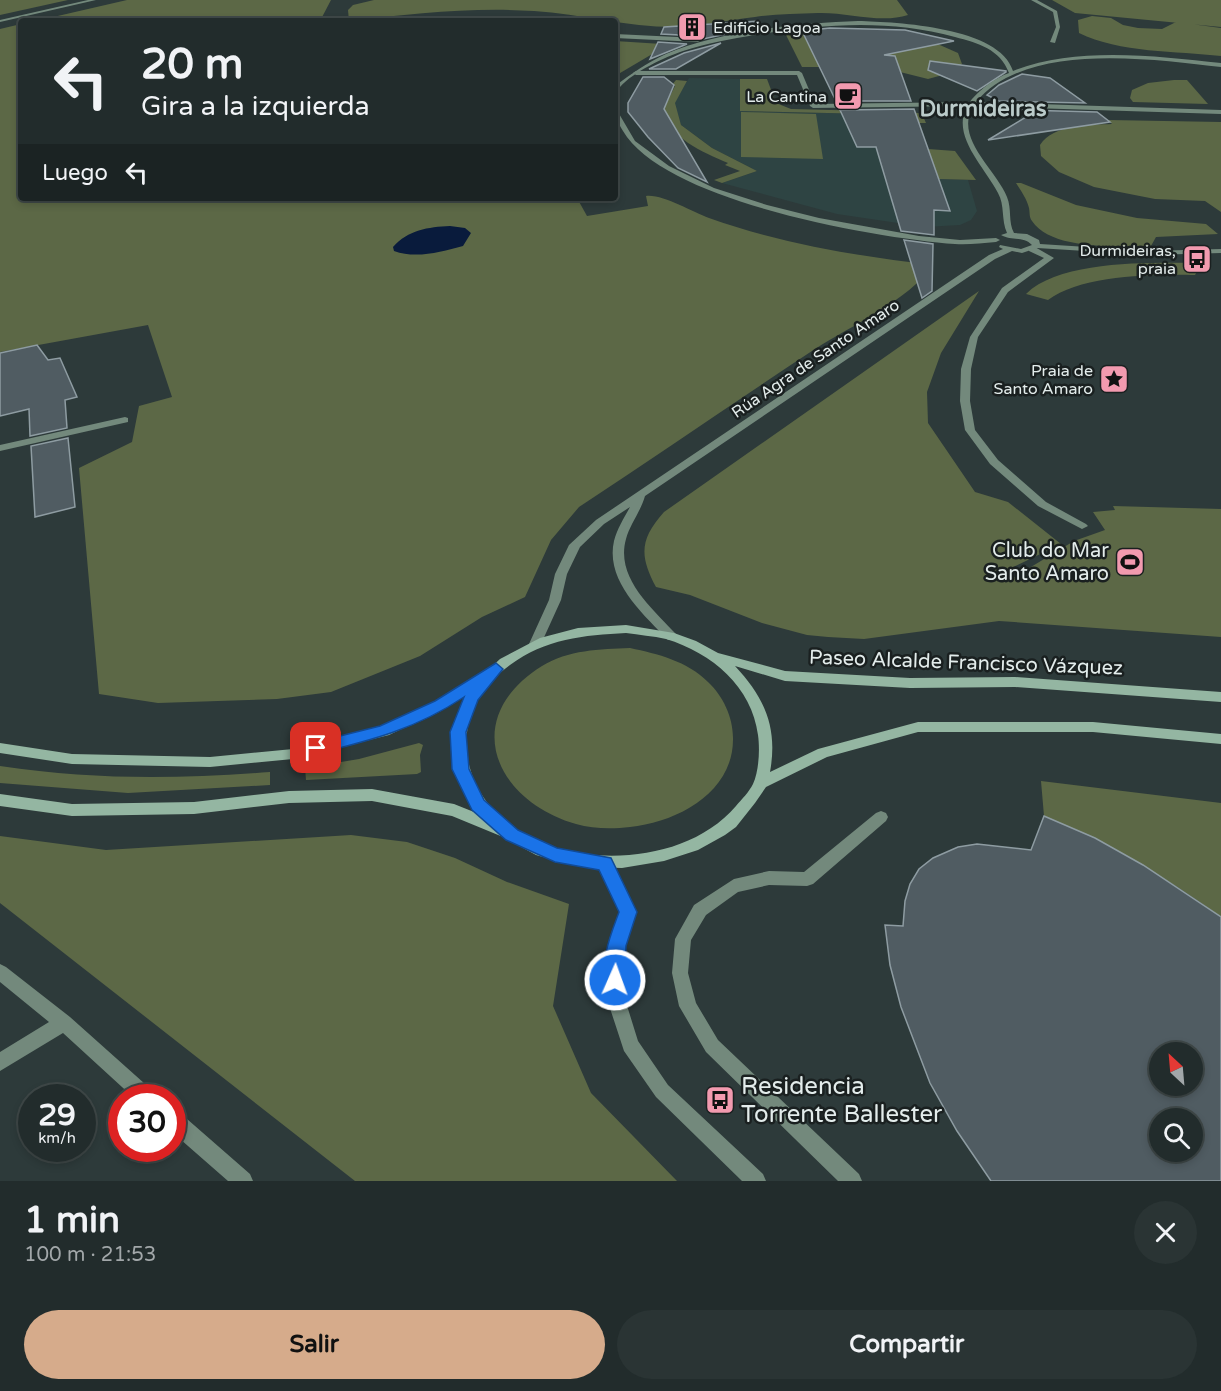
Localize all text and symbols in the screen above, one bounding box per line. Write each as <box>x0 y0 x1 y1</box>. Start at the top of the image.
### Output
building icon: Edificio Lagoa <box>676 11 708 43</box>
place label: Edificio Lagoa <box>713 18 821 38</box>
text: 20 m <box>141 39 243 90</box>
icon: left <box>42 42 120 120</box>
cafe icon: La Cantina <box>832 80 864 112</box>
place label: La Cantina <box>746 87 827 107</box>
text: Gira a la izquierda <box>141 90 370 123</box>
district label: Durmideiras <box>919 96 1047 122</box>
icon: left <box>120 156 153 189</box>
text: Luego <box>42 160 108 186</box>
place label: Durmideiras, praia <box>1079 241 1176 279</box>
bus stop icon: Durmideiras, praia <box>1181 243 1213 275</box>
street label: Rúa Agra de Santo Amaro <box>728 295 903 423</box>
place label: Praia de Santo Amaro <box>994 361 1093 399</box>
place icon: Praia de Santo Amaro <box>1098 363 1130 395</box>
place label: Club do Mar Santo Amaro <box>985 539 1109 586</box>
sports icon: Club do Mar Santo Amaro <box>1114 546 1146 578</box>
street label: Paseo Alcalde Francisco Vázquez <box>809 646 1123 680</box>
pin <box>290 722 341 773</box>
icon: arrive <box>299 731 332 764</box>
position arrow <box>583 948 647 1012</box>
north arrow <box>1149 1042 1203 1096</box>
map controls <box>1149 1042 1203 1162</box>
place label: Residencia Torrente Ballester <box>741 1072 943 1129</box>
speed limit sign: 30 <box>108 1084 186 1162</box>
bus stop icon: Residencia Torrente Ballester <box>704 1084 736 1116</box>
text: 29 <box>38 1097 76 1134</box>
button: search <box>1149 1108 1203 1162</box>
text: km/h <box>38 1129 76 1147</box>
text: 1 min <box>24 1199 120 1242</box>
button: close <box>1134 1201 1197 1264</box>
text: 100 m · 21:53 <box>24 1243 156 1267</box>
button: Salir <box>24 1310 605 1379</box>
button: Compartir <box>617 1310 1197 1379</box>

